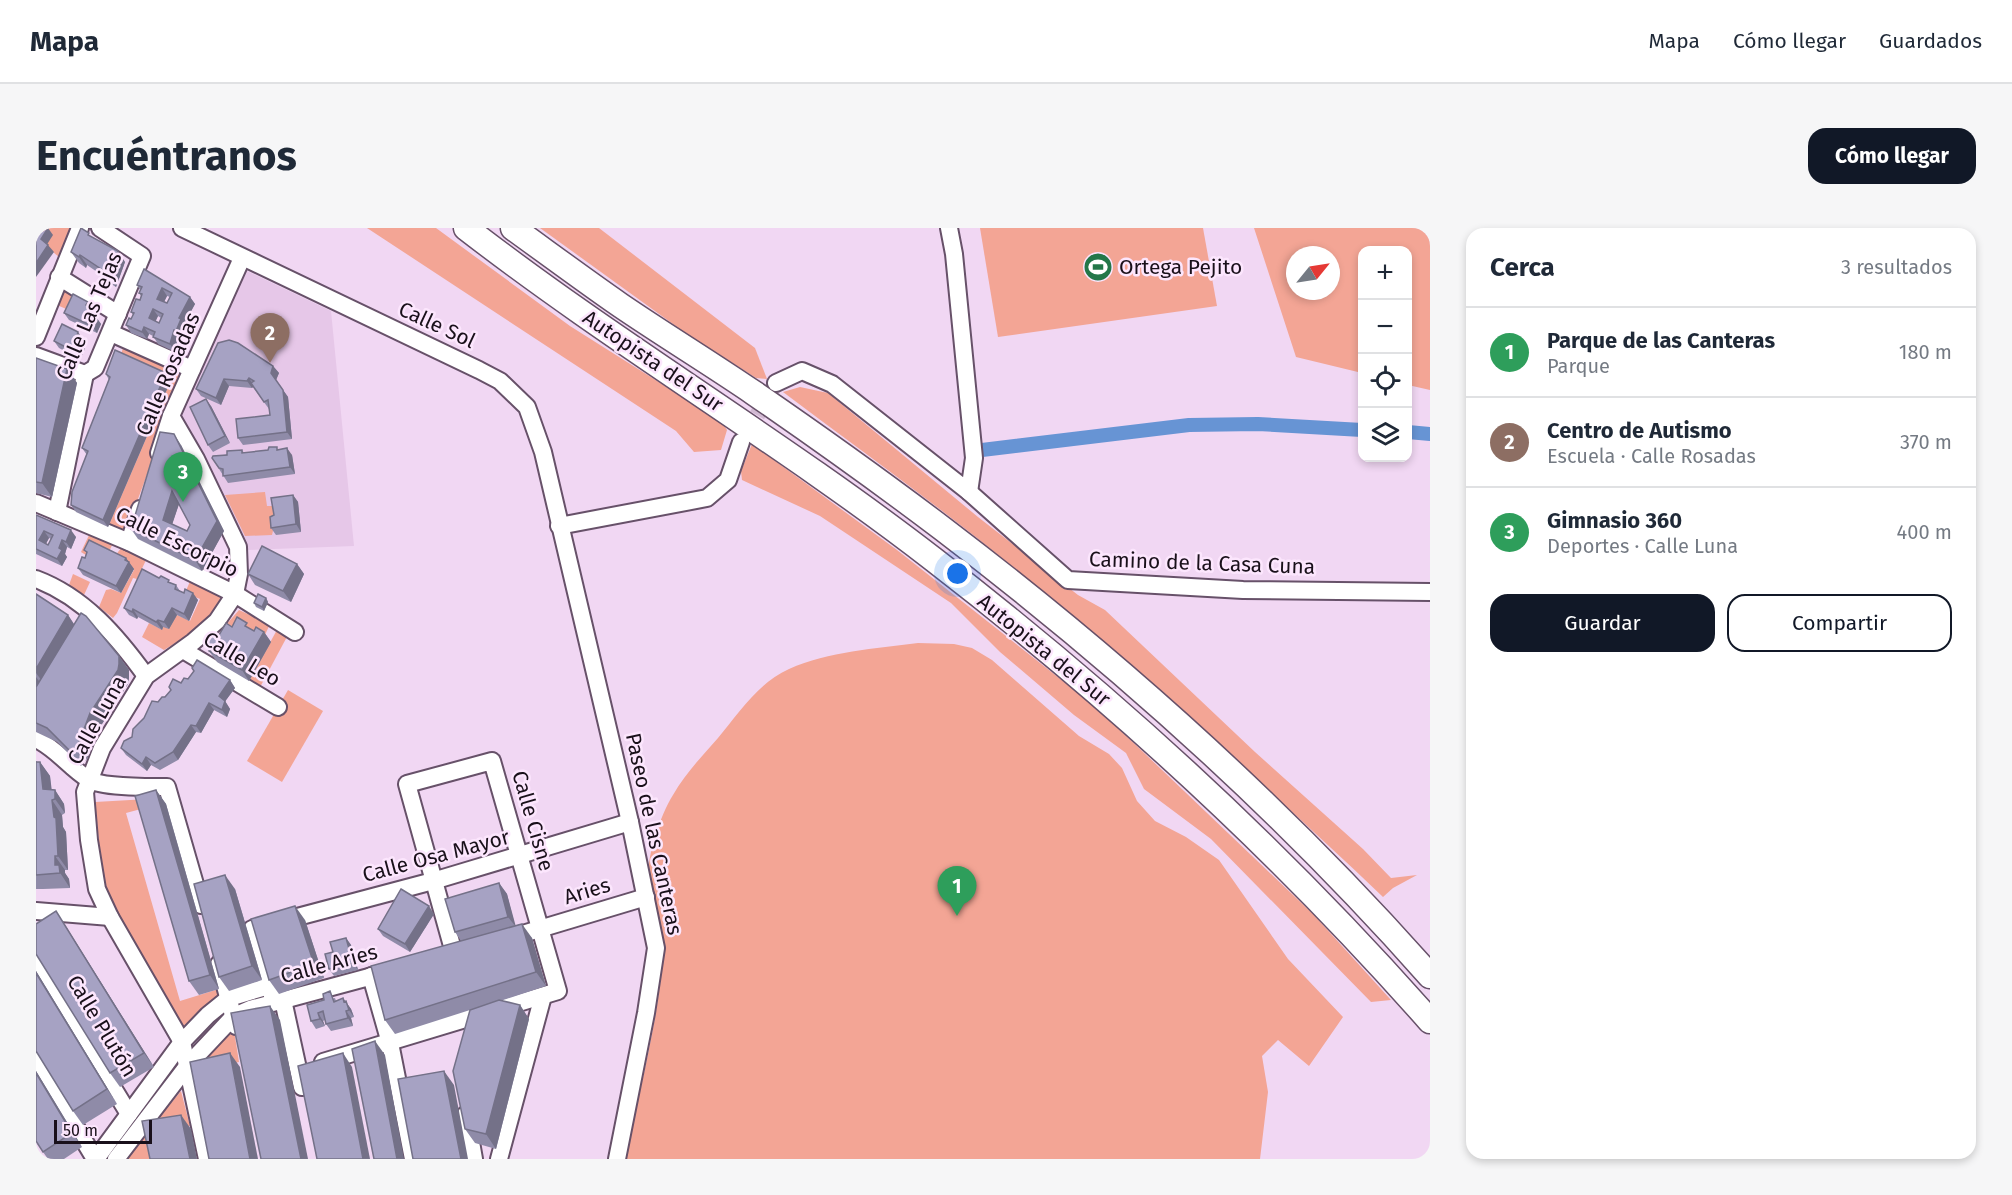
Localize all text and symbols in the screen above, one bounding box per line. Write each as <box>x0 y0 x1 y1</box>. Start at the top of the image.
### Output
text: Mapa <box>30 25 99 58</box>
text: Mapa <box>1648 28 1700 54</box>
text: Cómo llegar <box>1733 28 1846 54</box>
text: Guardados <box>1879 28 1982 54</box>
button: Cómo llegar <box>1808 128 1976 184</box>
text: Encuéntranos <box>36 131 297 181</box>
north arrow <box>1286 246 1340 300</box>
map controls <box>1358 246 1412 462</box>
button: + <box>1358 246 1412 300</box>
street label: Calle Las Tejas <box>50 248 128 384</box>
sports icon: Ortega Pejito <box>1082 251 1114 283</box>
text: Cerca <box>1490 252 1555 283</box>
place label: Ortega Pejito <box>1119 254 1242 280</box>
text: 3 resultados <box>1841 255 1952 279</box>
street label: Calle Sol <box>394 296 480 354</box>
button: − <box>1358 300 1412 354</box>
street label: Autopista del Sur <box>578 304 728 418</box>
street label: Calle Rosadas <box>130 308 206 439</box>
pin: 2 <box>250 314 290 363</box>
text: Parque de las Canteras <box>1547 327 1775 354</box>
text: 1 <box>1505 340 1514 364</box>
text: 180 m <box>1899 340 1952 364</box>
button: locate <box>1358 354 1412 408</box>
text: Parque <box>1547 354 1610 378</box>
button: layers <box>1358 408 1412 462</box>
text: Centro de Autismo <box>1547 417 1732 444</box>
text: 2 <box>1504 430 1515 454</box>
text: 370 m <box>1900 430 1952 454</box>
text: Escuela · Calle Rosadas <box>1547 444 1756 468</box>
pin: 3 <box>164 452 202 502</box>
street label: Calle Escorpio <box>111 501 243 583</box>
text: Gimnasio 360 <box>1547 507 1682 534</box>
text: 3 <box>1504 520 1515 544</box>
text: 400 m <box>1897 520 1952 544</box>
text: Deportes · Calle Luna <box>1547 534 1738 558</box>
street label: Camino de la Casa Cuna <box>1088 546 1316 580</box>
your location <box>943 559 972 588</box>
street label: Autopista del Sur <box>972 588 1116 712</box>
button: Guardar <box>1490 594 1715 652</box>
button: Compartir <box>1727 594 1952 652</box>
street label: Calle Leo <box>199 626 285 692</box>
street label: Calle Luna <box>62 671 132 769</box>
street label: Paseo de las Canteras <box>620 731 688 938</box>
street label: Calle Cisne <box>506 768 560 874</box>
street label: Calle Osa Mayor <box>360 824 512 888</box>
pin: 1 <box>938 866 976 916</box>
street label: Aries <box>561 872 614 910</box>
street label: Calle Aries <box>278 939 380 989</box>
street label: Calle Plutón <box>61 970 143 1082</box>
scale bar <box>54 1117 152 1144</box>
text: 50 m <box>63 1121 98 1140</box>

